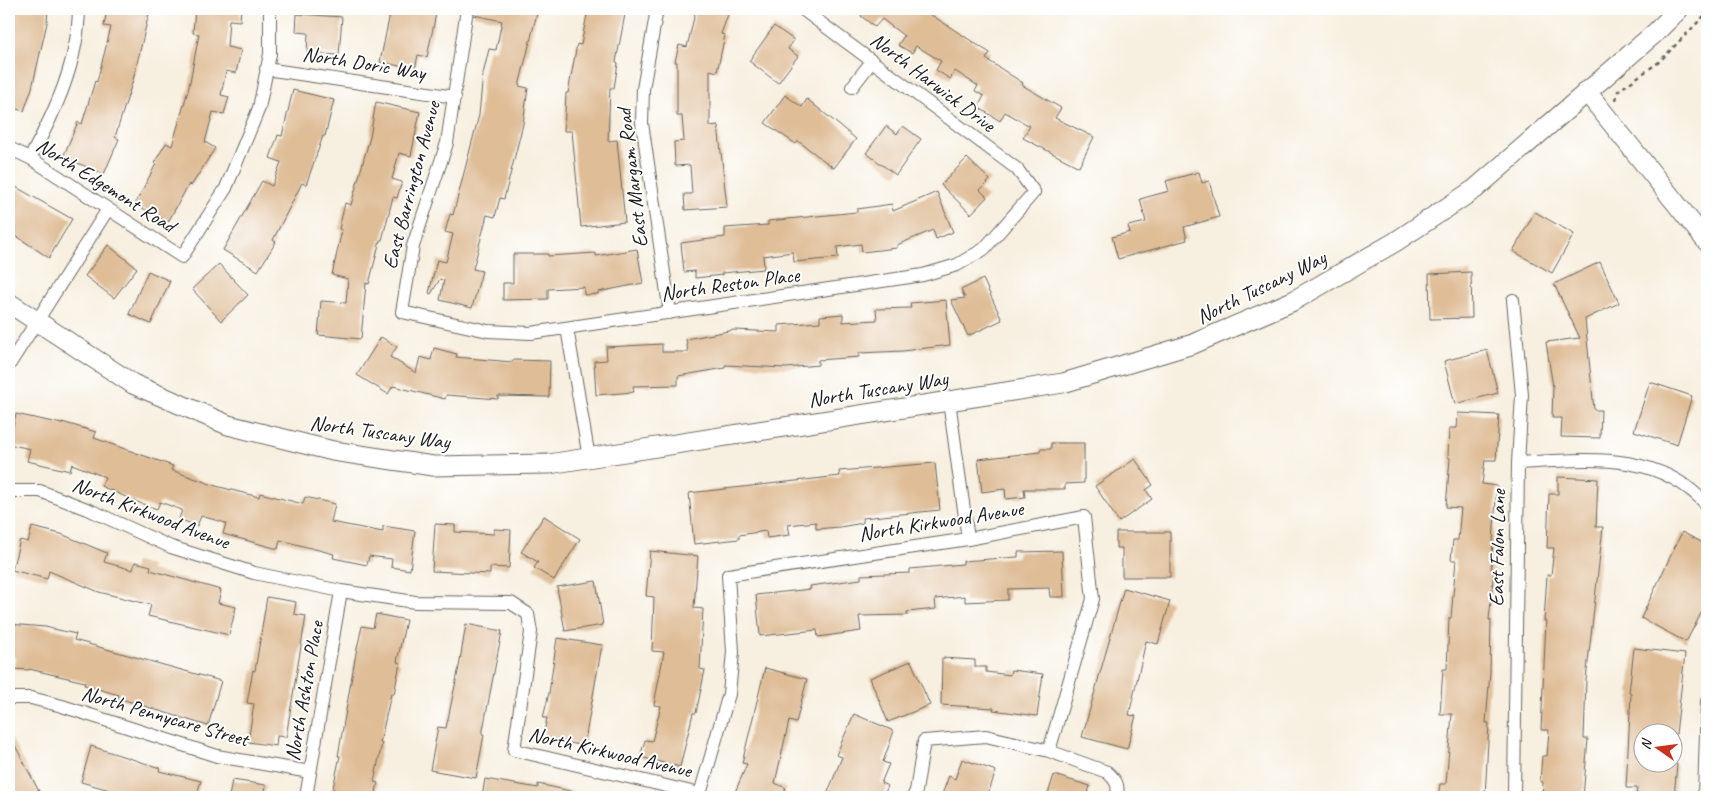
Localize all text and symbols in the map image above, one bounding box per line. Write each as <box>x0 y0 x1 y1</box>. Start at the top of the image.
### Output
street label: North Harwick Drive <box>865 27 1002 138</box>
street label: North Doric Way <box>301 40 429 86</box>
street label: East Barrington Avenue <box>376 96 446 271</box>
street label: East Margam Road <box>610 104 653 249</box>
street label: North Edgemont Road <box>32 132 183 240</box>
street label: North Tuscany Way <box>1192 244 1332 330</box>
street label: North Reston Place <box>659 261 802 307</box>
street label: North Tuscany Way <box>806 365 951 413</box>
street label: North Tuscany Way <box>308 409 453 455</box>
street label: North Kirkwood Avenue <box>69 471 235 556</box>
street label: East Falon Lane <box>1483 488 1511 607</box>
street label: North Kirkwood Avenue <box>857 495 1027 547</box>
street label: North Ashton Place <box>279 618 329 763</box>
street label: North Pennycare Street <box>79 680 253 753</box>
street label: North Kirkwood Avenue <box>526 721 696 784</box>
north arrow <box>1634 724 1684 774</box>
text: N <box>1637 736 1656 751</box>

